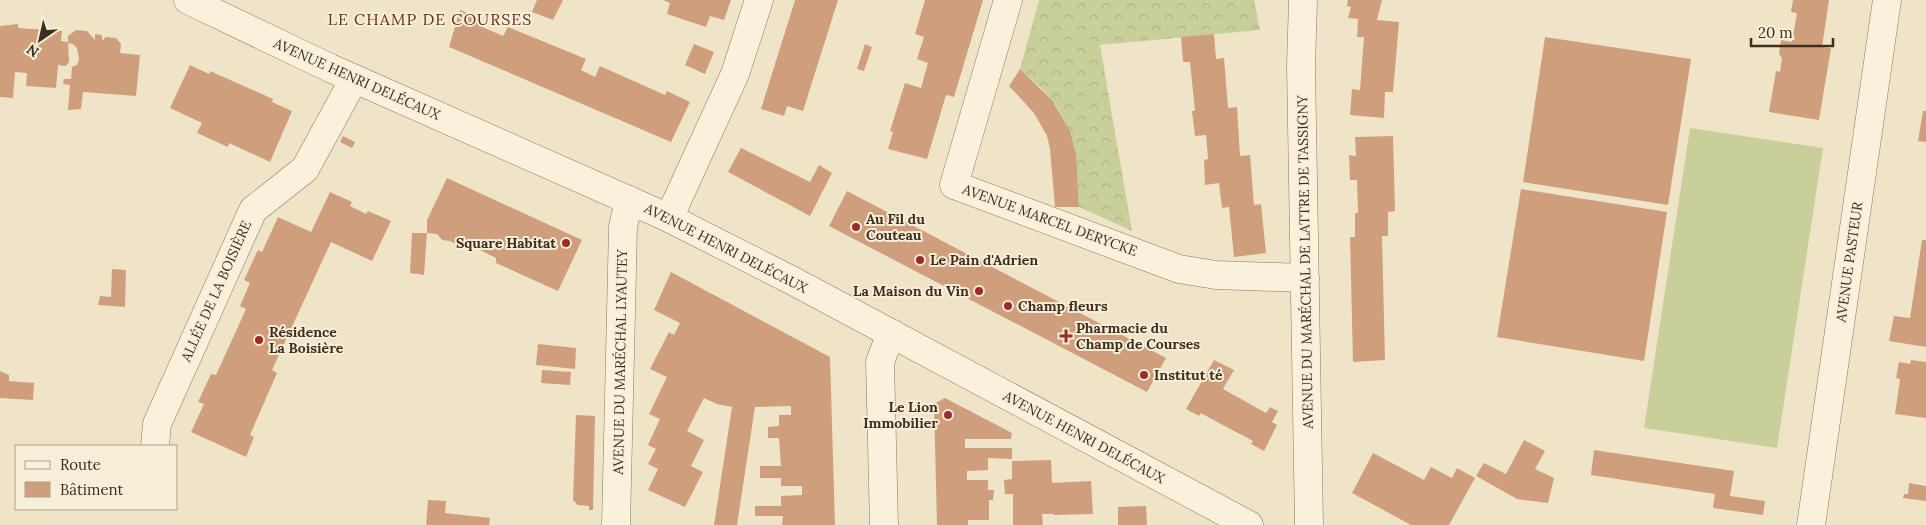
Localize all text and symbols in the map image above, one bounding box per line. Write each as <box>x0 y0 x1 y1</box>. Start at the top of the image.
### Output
district label: LE CHAMP DE COURSES <box>328 9 532 29</box>
north arrow <box>15 15 65 65</box>
scale bar <box>1751 15 1834 47</box>
text: 20 m <box>1758 23 1793 42</box>
street label: AVENUE HENRI DELÉCAUX <box>270 34 444 124</box>
text: N <box>23 40 42 61</box>
street label: AVENUE DU MARÉCHAL DE LATTRE DE TASSIGNY <box>1293 94 1317 430</box>
street label: AVENUE MARCEL DERYCKE <box>959 180 1140 260</box>
street label: AVENUE HENRI DELÉCAUX <box>641 199 811 297</box>
street label: AVENUE PASTEUR <box>1832 200 1866 324</box>
place label: Au Fil du Couteau <box>866 210 925 244</box>
street label: ALLÉE DE LA BOISIÈRE <box>176 217 255 365</box>
marker: Au Fil du Couteau <box>850 221 862 233</box>
place label: Square Habitat <box>456 234 556 252</box>
marker: Square Habitat <box>560 237 572 249</box>
street label: AVENUE DU MARÉCHAL LYAUTEY <box>609 248 631 476</box>
place label: Le Pain d'Adrien <box>930 251 1038 269</box>
marker: Le Pain d'Adrien <box>914 254 926 266</box>
place label: La Maison du Vin <box>853 282 969 300</box>
marker: La Maison du Vin <box>973 285 985 297</box>
place label: Champ fleurs <box>1018 297 1108 315</box>
marker: Champ fleurs <box>1002 300 1014 312</box>
place label: Pharmacie du Champ de Courses <box>1076 319 1200 353</box>
place label: Résidence La Boisière <box>269 323 344 357</box>
marker: Pharmacie du Champ de Courses <box>1060 330 1072 342</box>
marker: Résidence La Boisière <box>253 334 265 346</box>
place label: Institut té <box>1154 366 1223 384</box>
marker: Institut té <box>1138 369 1150 381</box>
street label: AVENUE HENRI DELÉCAUX <box>999 386 1169 488</box>
place label: Le Lion Immobilier <box>863 398 938 432</box>
marker: Le Lion Immobilier <box>942 409 954 421</box>
legend <box>15 445 178 510</box>
text: Route <box>60 455 101 474</box>
text: Bâtiment <box>60 480 123 499</box>

